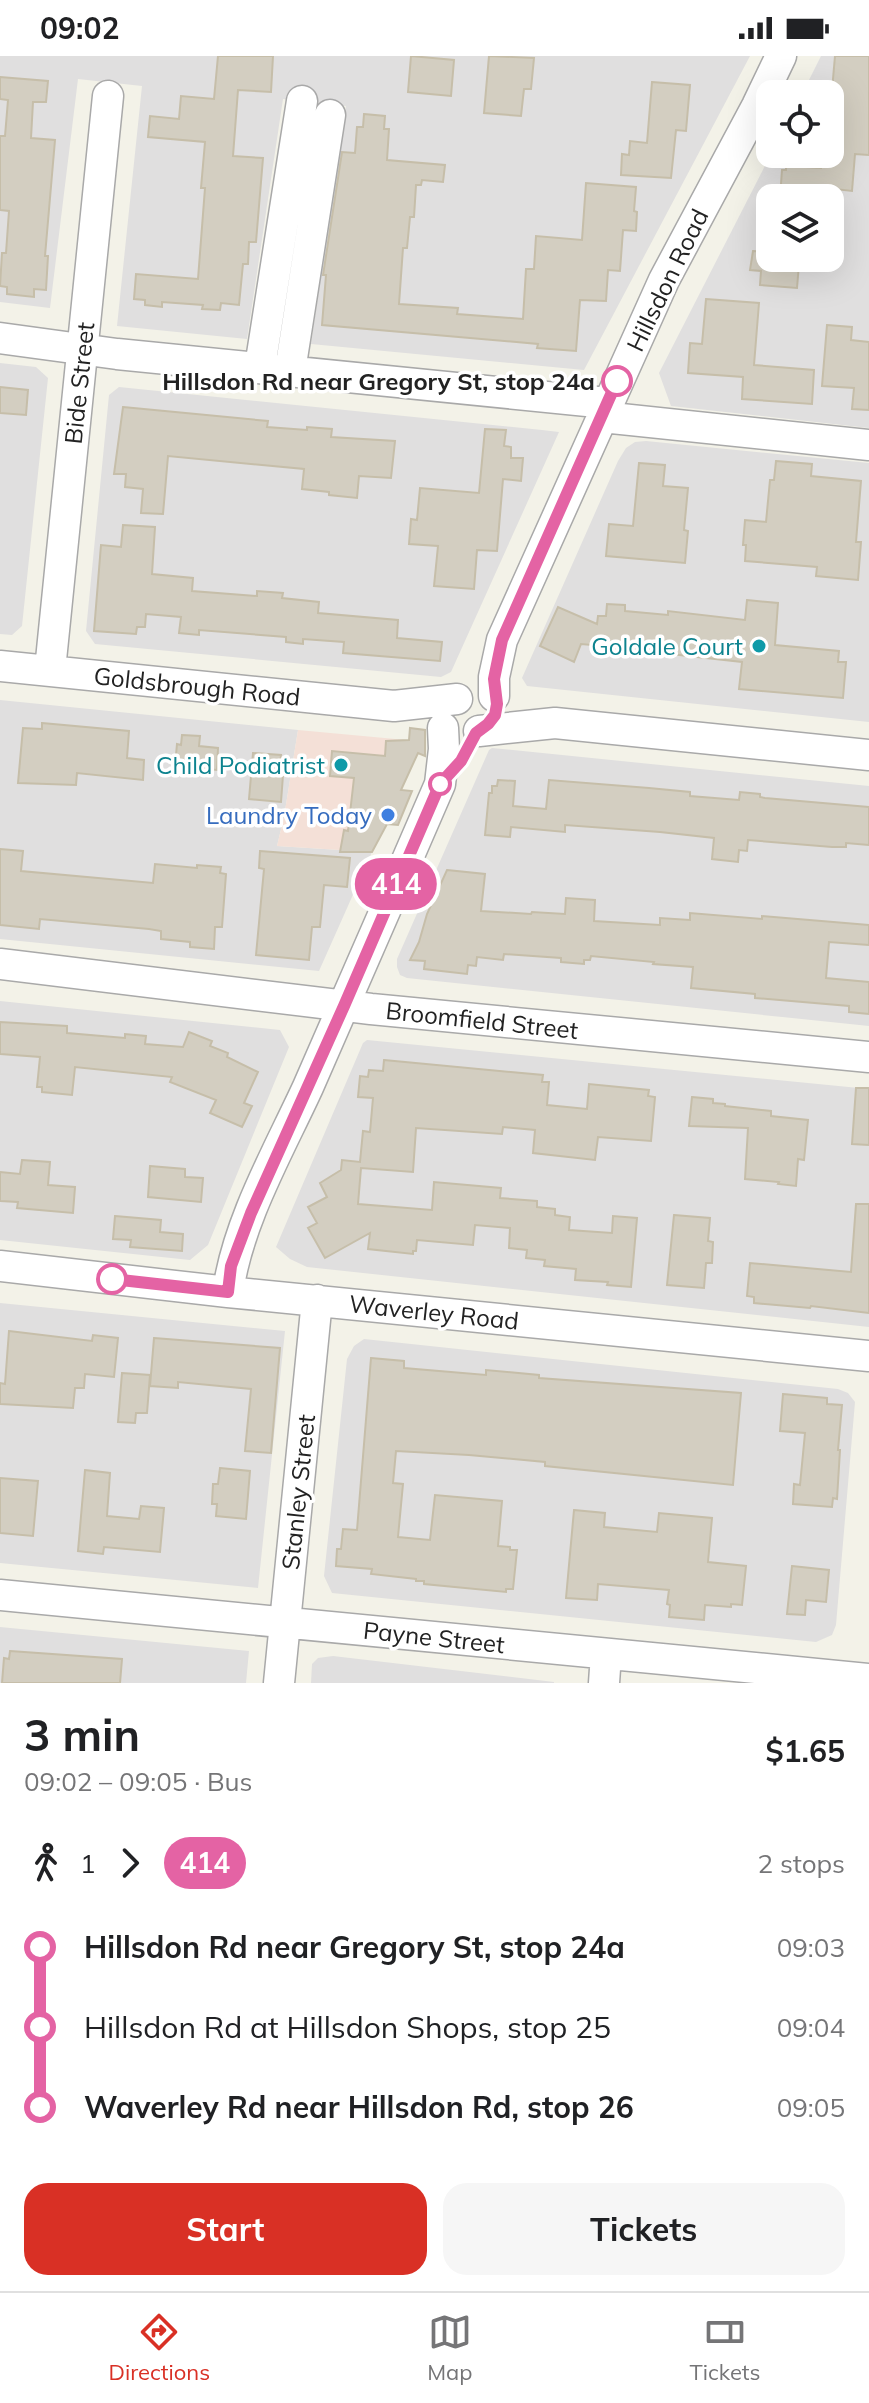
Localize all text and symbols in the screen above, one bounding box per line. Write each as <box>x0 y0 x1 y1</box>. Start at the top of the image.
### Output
text: 09:02 <box>40 9 119 47</box>
map controls <box>756 80 844 272</box>
button: locate <box>756 80 844 168</box>
button: layers <box>756 184 844 272</box>
street label: Hillsdon Road <box>620 204 714 356</box>
street label: Bide Street <box>58 321 100 445</box>
place label: Hillsdon Rd near Gregory St, stop 24a <box>162 366 595 396</box>
marker: Hillsdon Rd near Gregory St, stop 24a <box>602 366 632 396</box>
place label: Goldale Court <box>591 631 743 661</box>
marker: Goldale Court <box>750 637 768 655</box>
street label: Goldsbrough Road <box>92 660 302 712</box>
place label: Child Podiatrist <box>156 750 325 780</box>
marker: Child Podiatrist <box>332 756 350 774</box>
unlabelled marker <box>429 773 451 795</box>
place label: Laundry Today <box>206 800 372 830</box>
marker: Laundry Today <box>379 806 397 824</box>
line badge: 414 <box>350 858 442 910</box>
text: 414 <box>371 866 421 901</box>
street label: Broomfield Street <box>384 995 580 1045</box>
unlabelled marker <box>97 1264 127 1294</box>
street label: Waverley Road <box>348 1288 520 1336</box>
street label: Stanley Street <box>275 1413 321 1571</box>
street label: Payne Street <box>362 1615 506 1659</box>
text: 3 min <box>24 1707 140 1762</box>
text: $1.65 <box>766 1732 845 1770</box>
text: 09:02 – 09:05 · Bus <box>24 1765 253 1798</box>
icon: walk <box>24 1841 68 1885</box>
icon: forward <box>108 1841 152 1885</box>
text: 414 <box>180 1845 230 1880</box>
text: 1 <box>80 1847 96 1880</box>
text: 2 stops <box>758 1847 845 1880</box>
text: Hillsdon Rd near Gregory St, stop 24a <box>84 1928 625 1966</box>
text: 09:03 <box>777 1931 845 1964</box>
text: Hillsdon Rd at Hillsdon Shops, stop 25 <box>84 2008 611 2046</box>
text: 09:04 <box>777 2011 845 2044</box>
text: Waverley Rd near Hillsdon Rd, stop 26 <box>84 2088 634 2126</box>
text: 09:05 <box>777 2091 845 2124</box>
button: Start <box>24 2183 427 2275</box>
button: Tickets <box>443 2183 845 2275</box>
tab: Directions <box>108 2310 210 2386</box>
tab: Map <box>427 2310 472 2386</box>
tab: Tickets <box>689 2310 760 2386</box>

